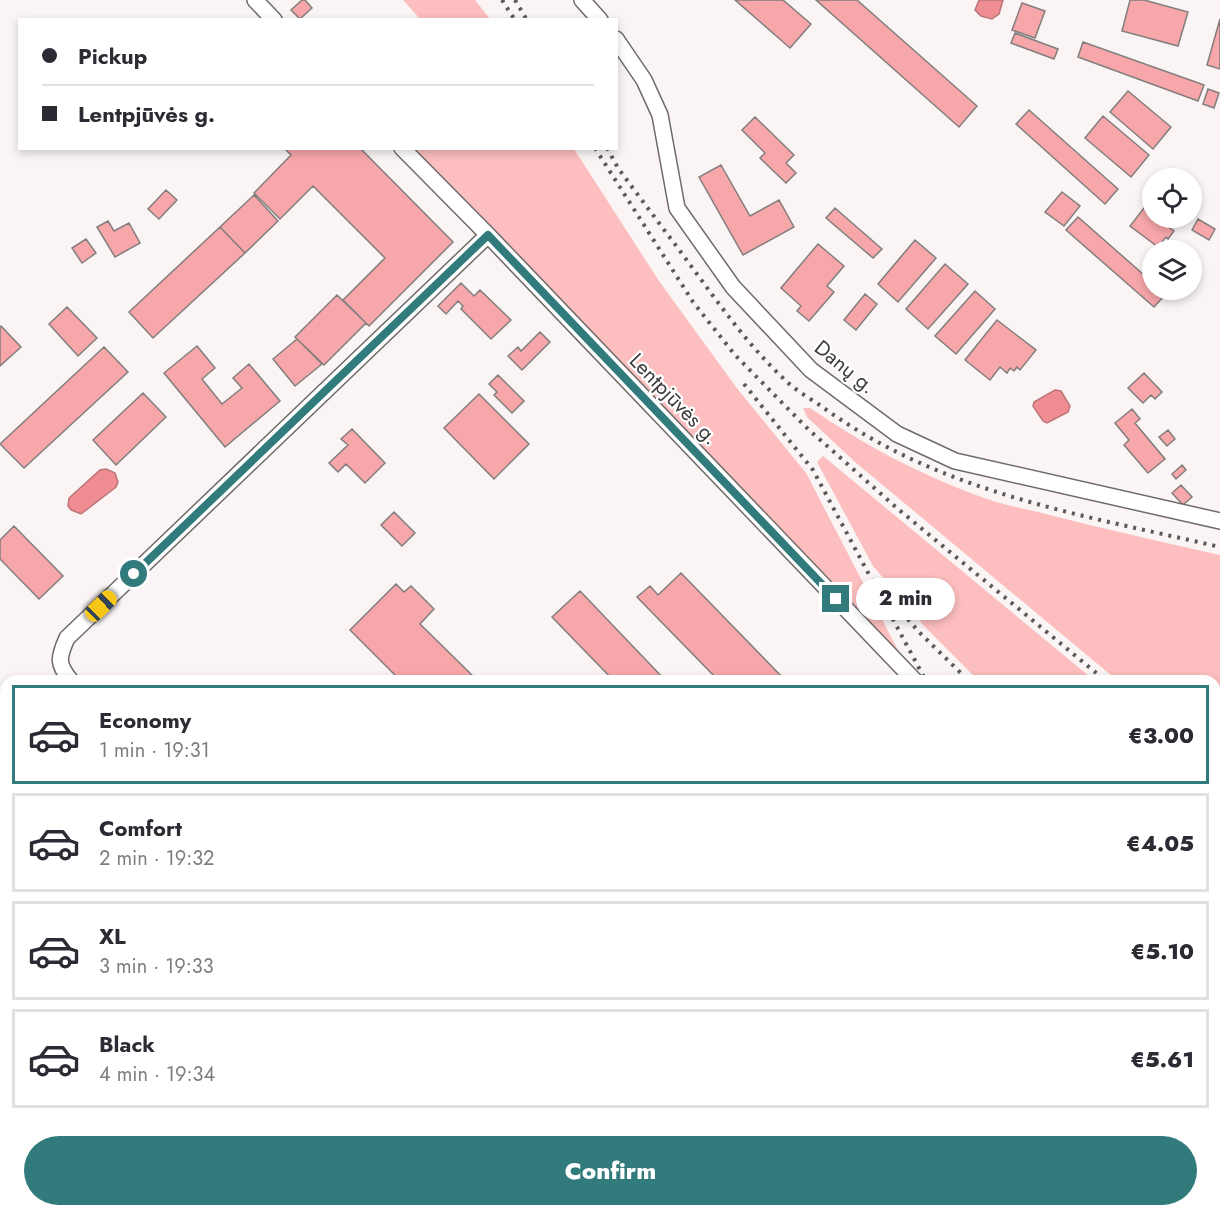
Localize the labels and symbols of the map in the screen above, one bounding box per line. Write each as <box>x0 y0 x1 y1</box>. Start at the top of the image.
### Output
street label: Danų g. <box>808 333 882 401</box>
street label: Lentpjūvės g. <box>622 346 726 452</box>
route start <box>120 560 147 587</box>
callout: 2 min <box>857 578 956 620</box>
route end <box>822 585 849 612</box>
car <box>82 587 120 625</box>

